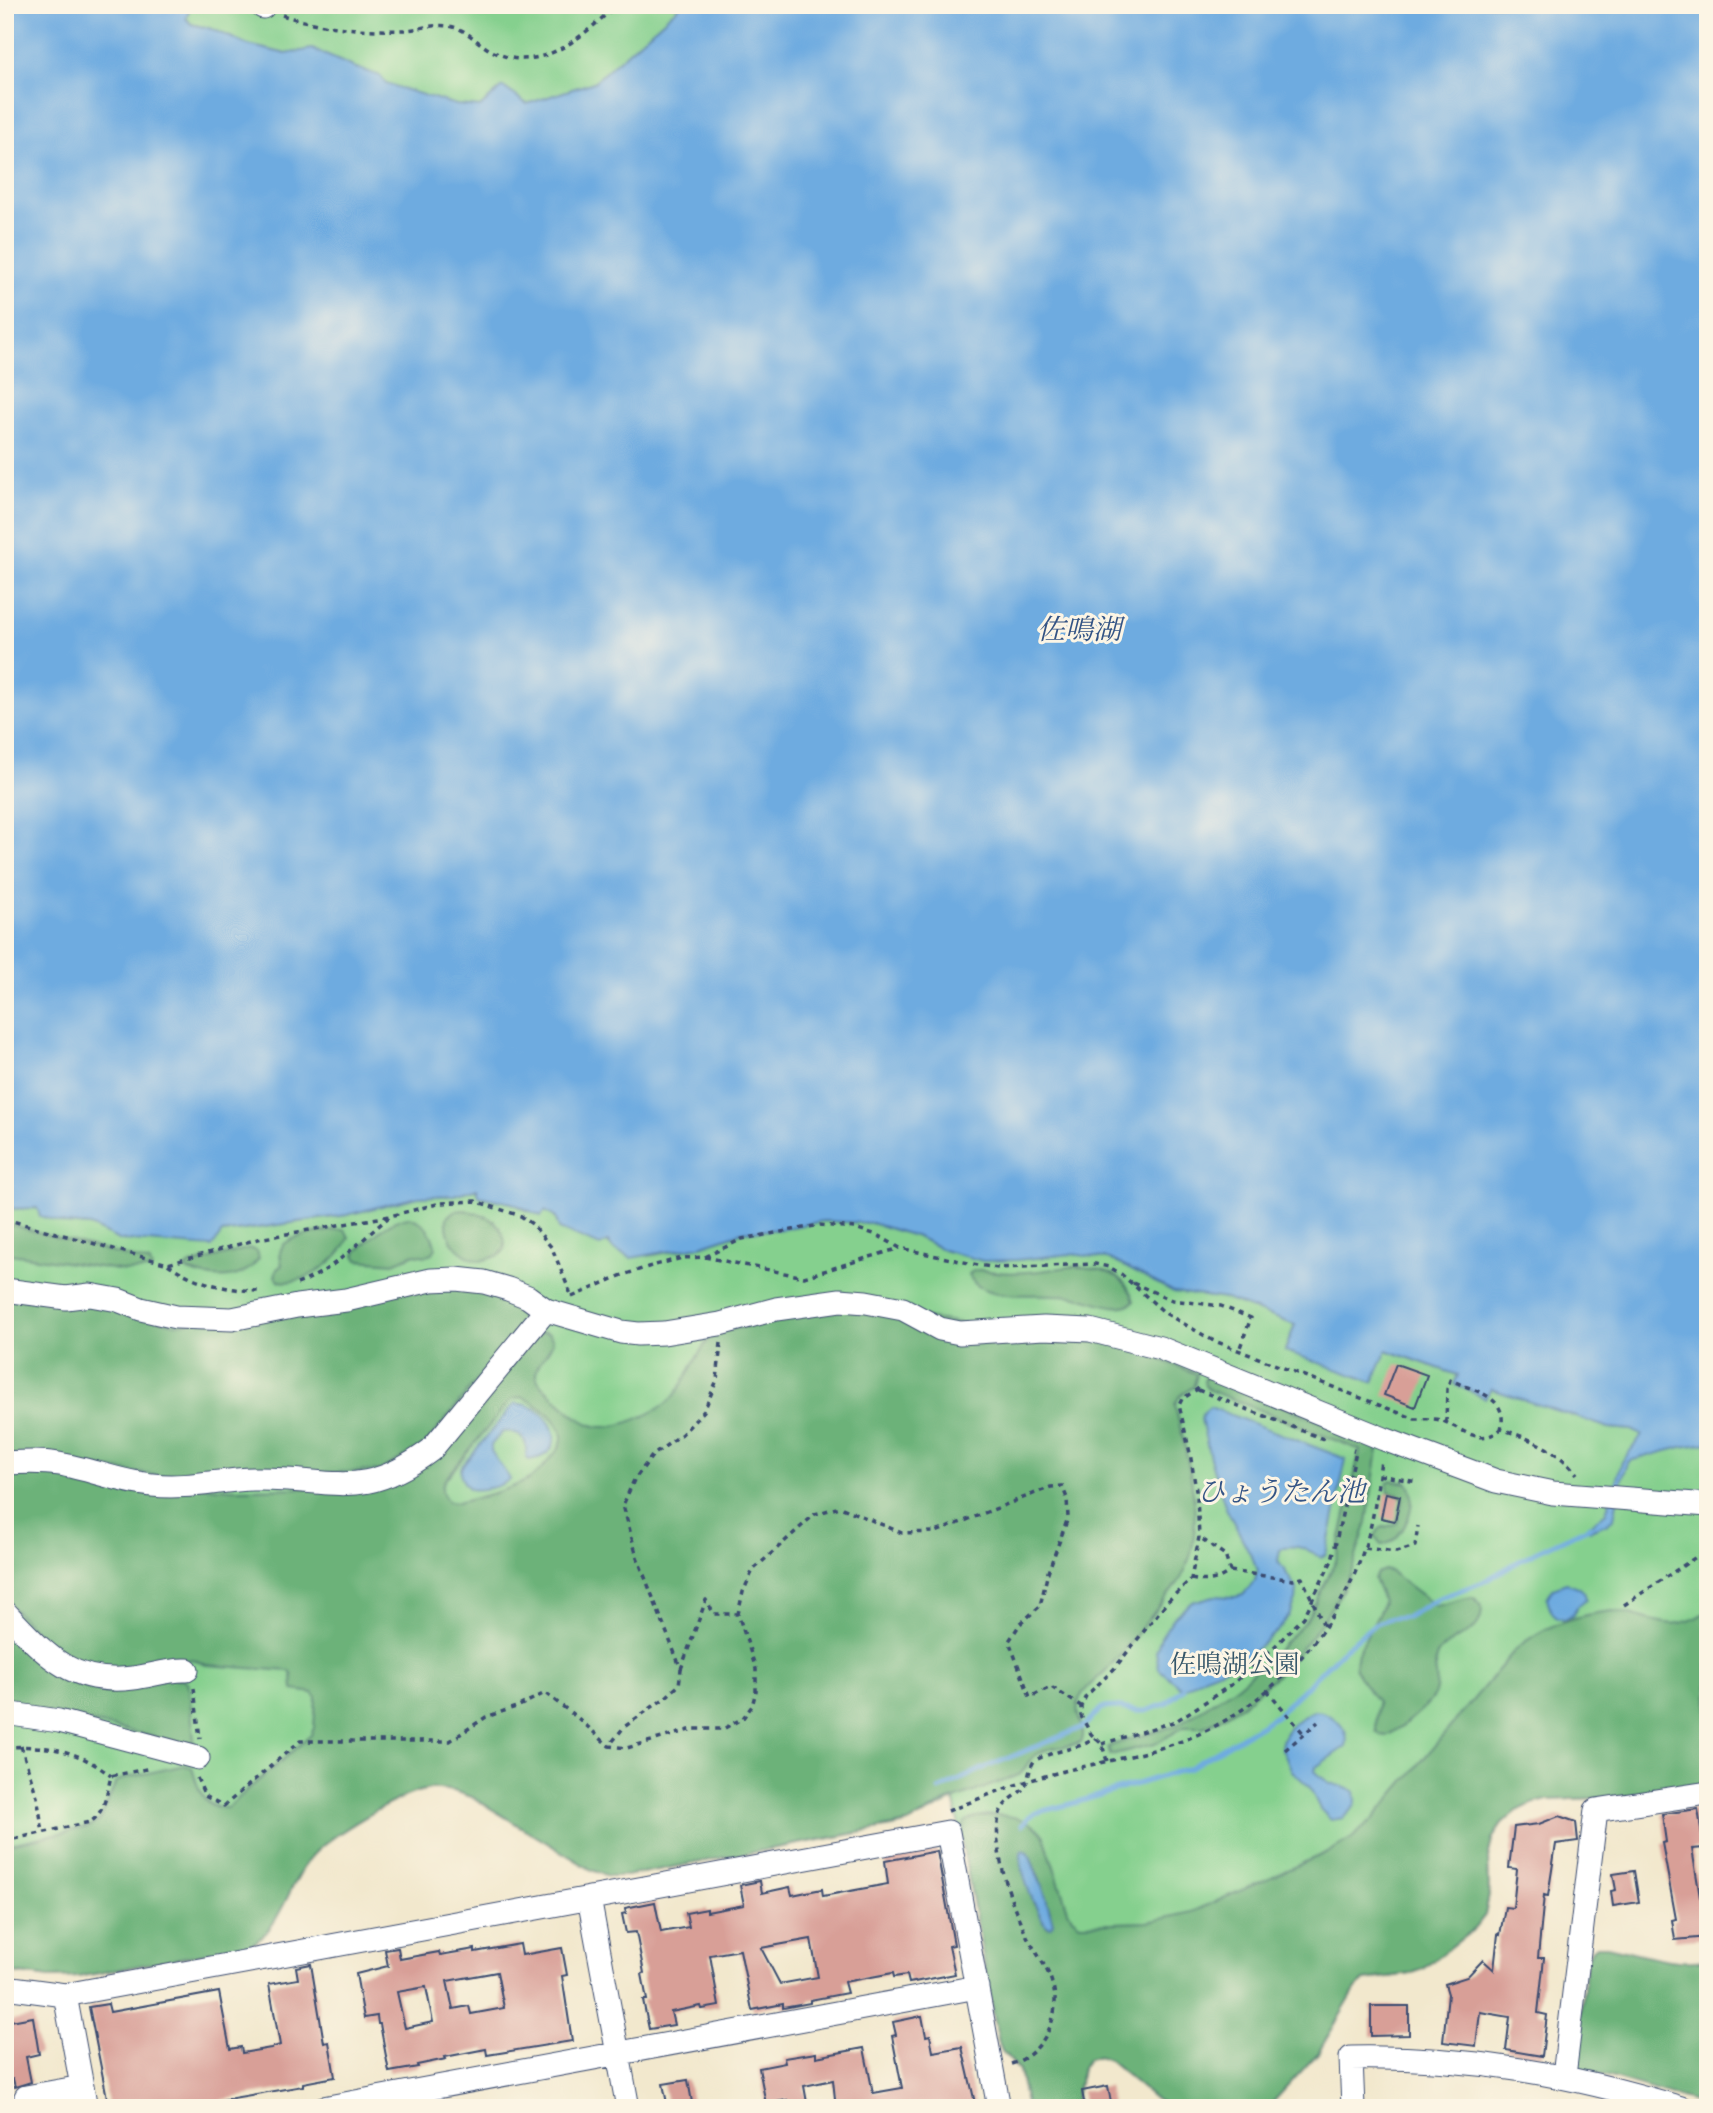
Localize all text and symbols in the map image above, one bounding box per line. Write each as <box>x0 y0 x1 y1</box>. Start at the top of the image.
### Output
water label: 佐鳴湖 <box>1037 611 1126 649</box>
water label: ひょうたん池 <box>1197 1473 1368 1511</box>
park label: 佐鳴湖公園 <box>1170 1647 1300 1682</box>

